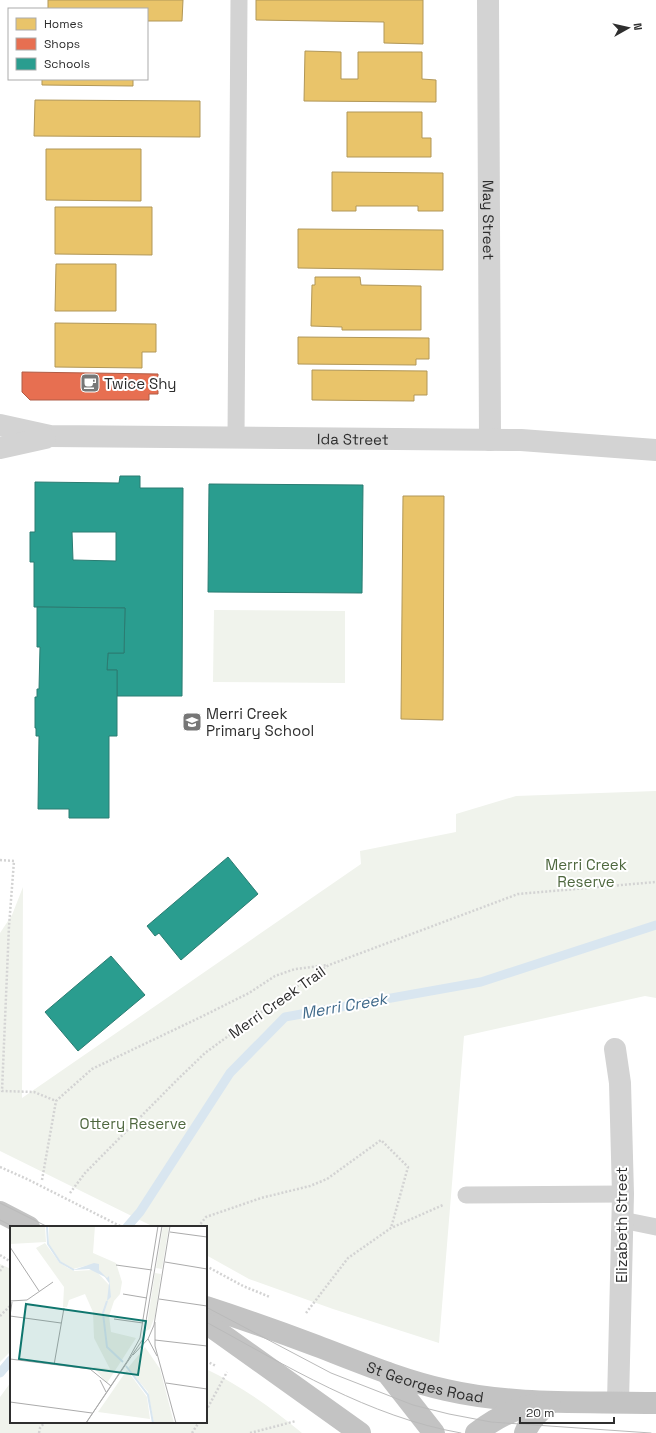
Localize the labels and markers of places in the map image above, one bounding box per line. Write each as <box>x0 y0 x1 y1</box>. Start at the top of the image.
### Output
cafe icon: Twice Shy <box>79 372 101 394</box>
place label: Twice Shy <box>104 374 177 393</box>
place label: Merri Creek Primary School <box>206 704 314 740</box>
school or university icon: Merri Creek Primary School <box>181 711 203 733</box>

